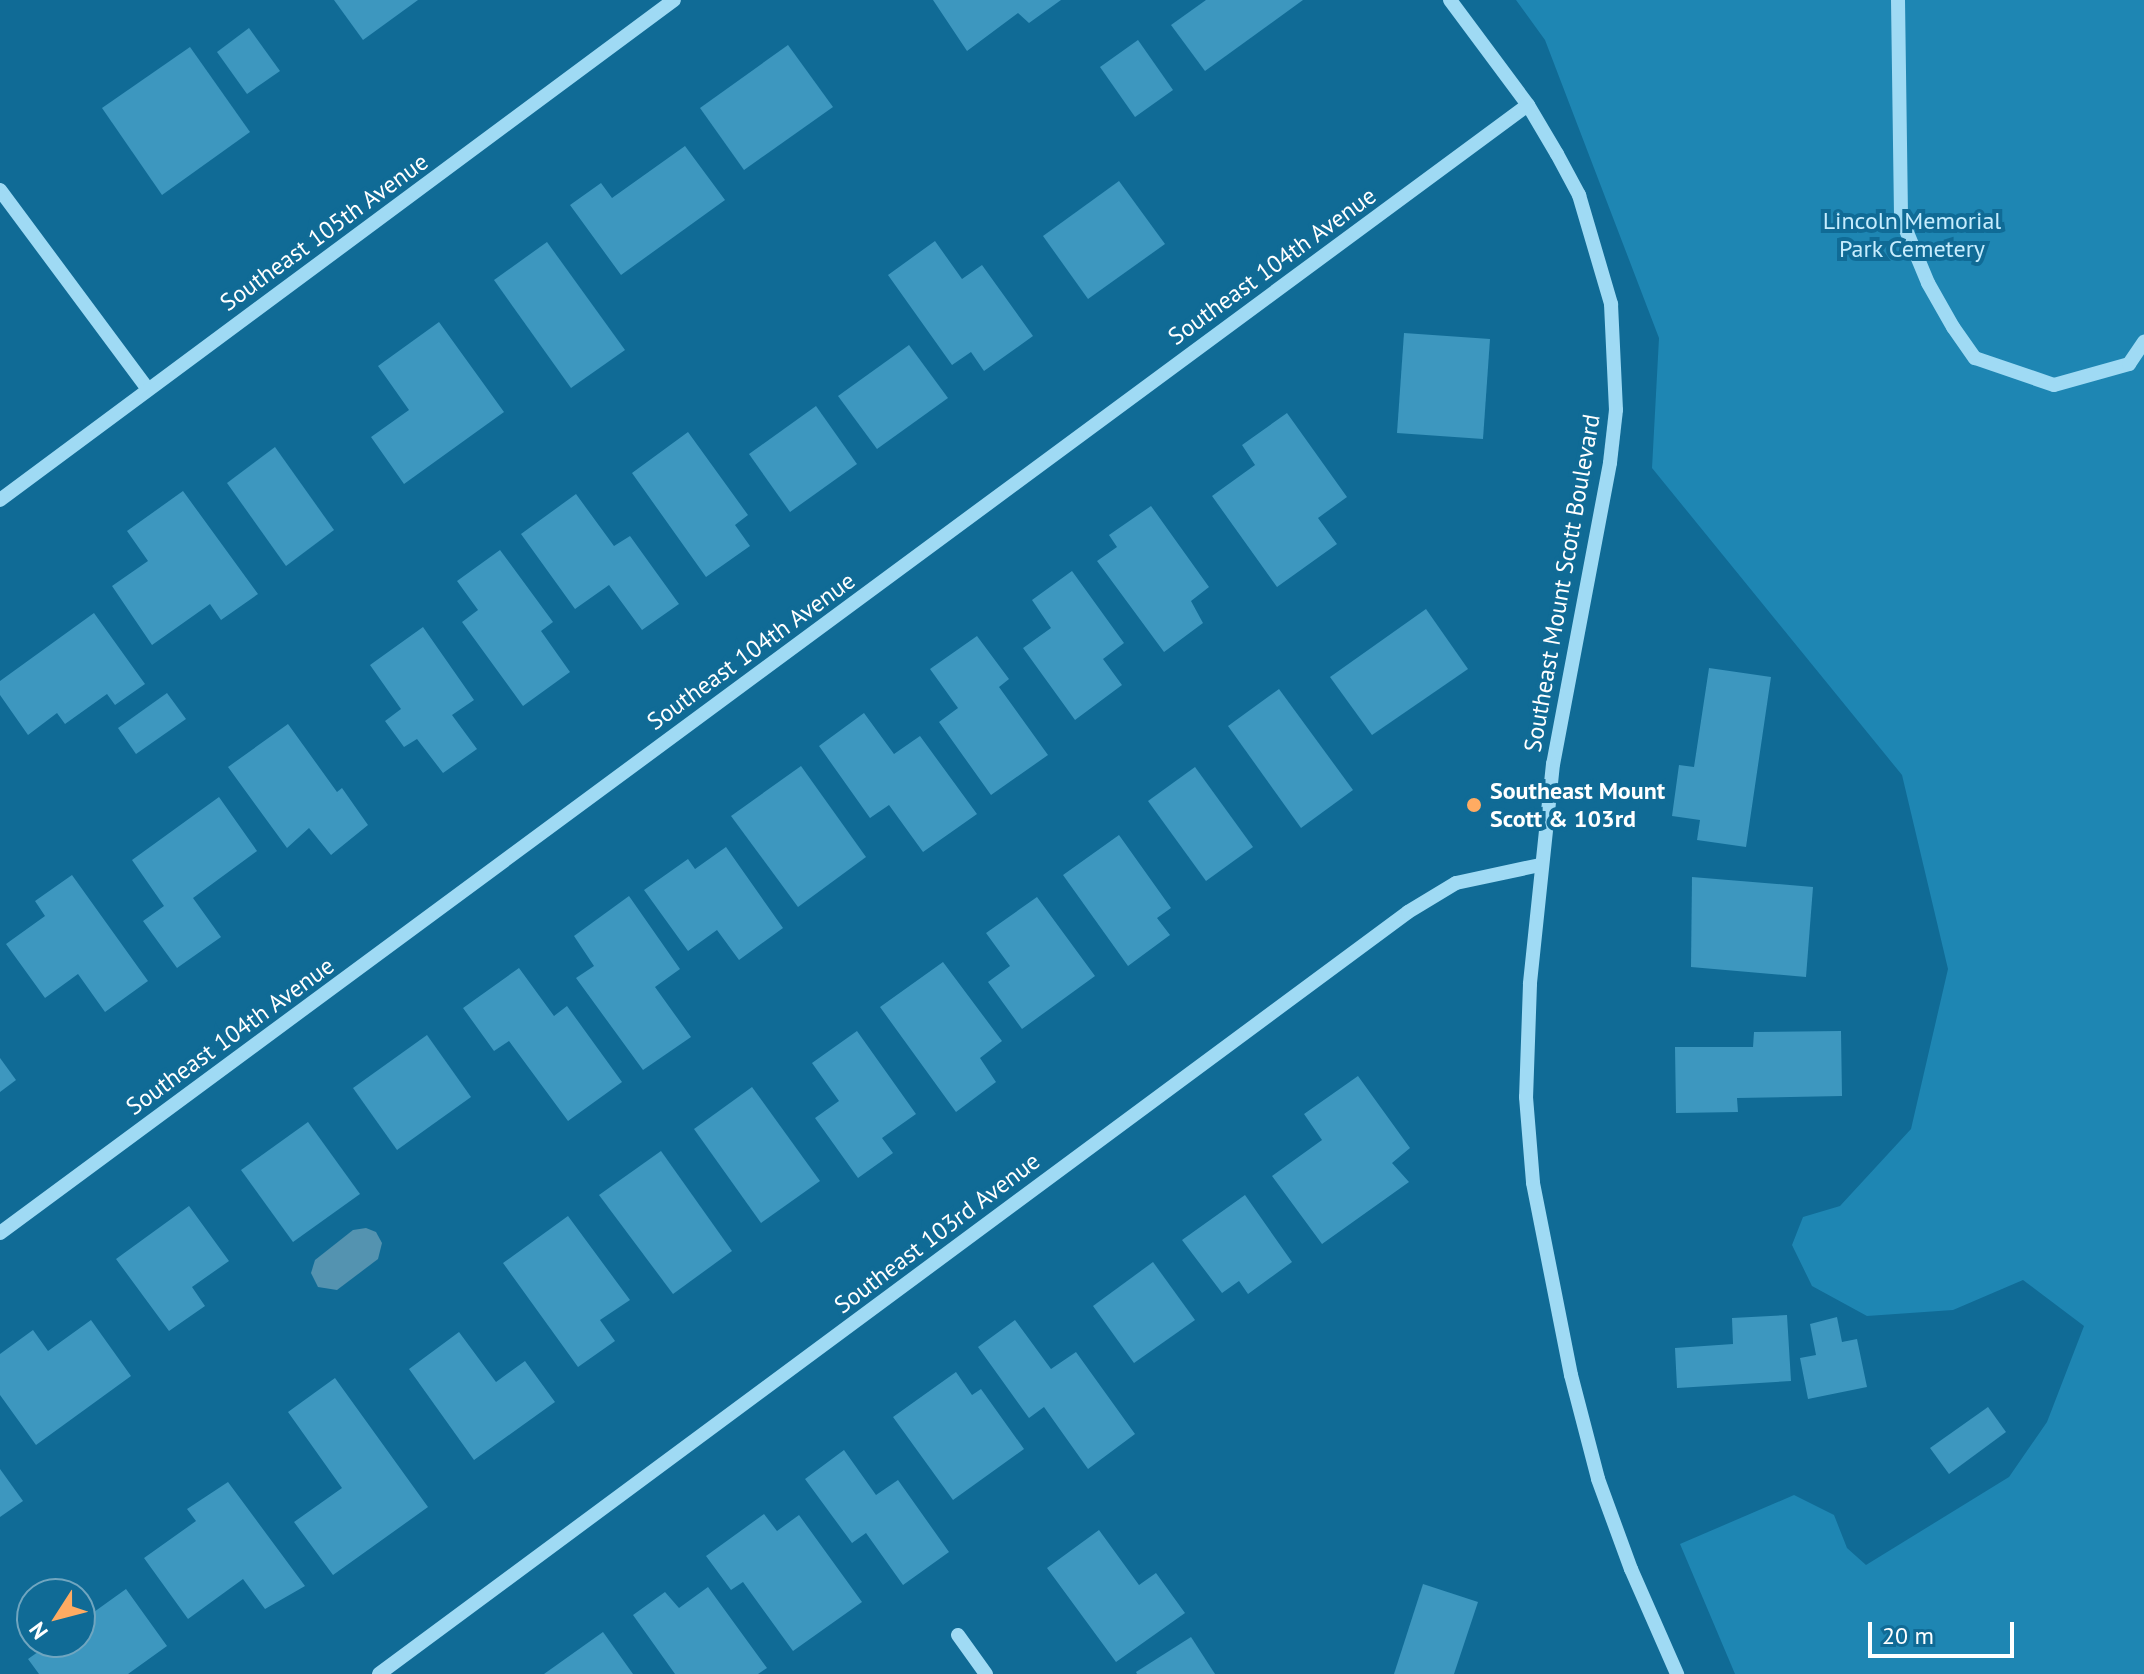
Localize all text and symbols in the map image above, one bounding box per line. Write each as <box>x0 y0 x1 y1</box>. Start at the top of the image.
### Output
street label: Southeast 105th Avenue <box>214 147 434 317</box>
street label: Southeast 104th Avenue <box>1162 181 1382 351</box>
park label: Lincoln Memorial Park Cemetery <box>1823 207 2001 263</box>
street label: Southeast Mount Scott Boulevard <box>1518 412 1606 754</box>
street label: Southeast 104th Avenue <box>641 566 861 736</box>
place label: Southeast Mount Scott & 103rd <box>1490 777 1665 833</box>
marker: Southeast Mount Scott & 103rd <box>1465 796 1483 814</box>
street label: Southeast 104th Avenue <box>120 951 340 1121</box>
street label: Southeast 103rd Avenue <box>828 1146 1046 1320</box>
north arrow <box>16 1578 96 1658</box>
scale bar <box>1872 1606 2018 1656</box>
text: N <box>23 1617 54 1645</box>
text: 20 m <box>1882 1620 1934 1651</box>

